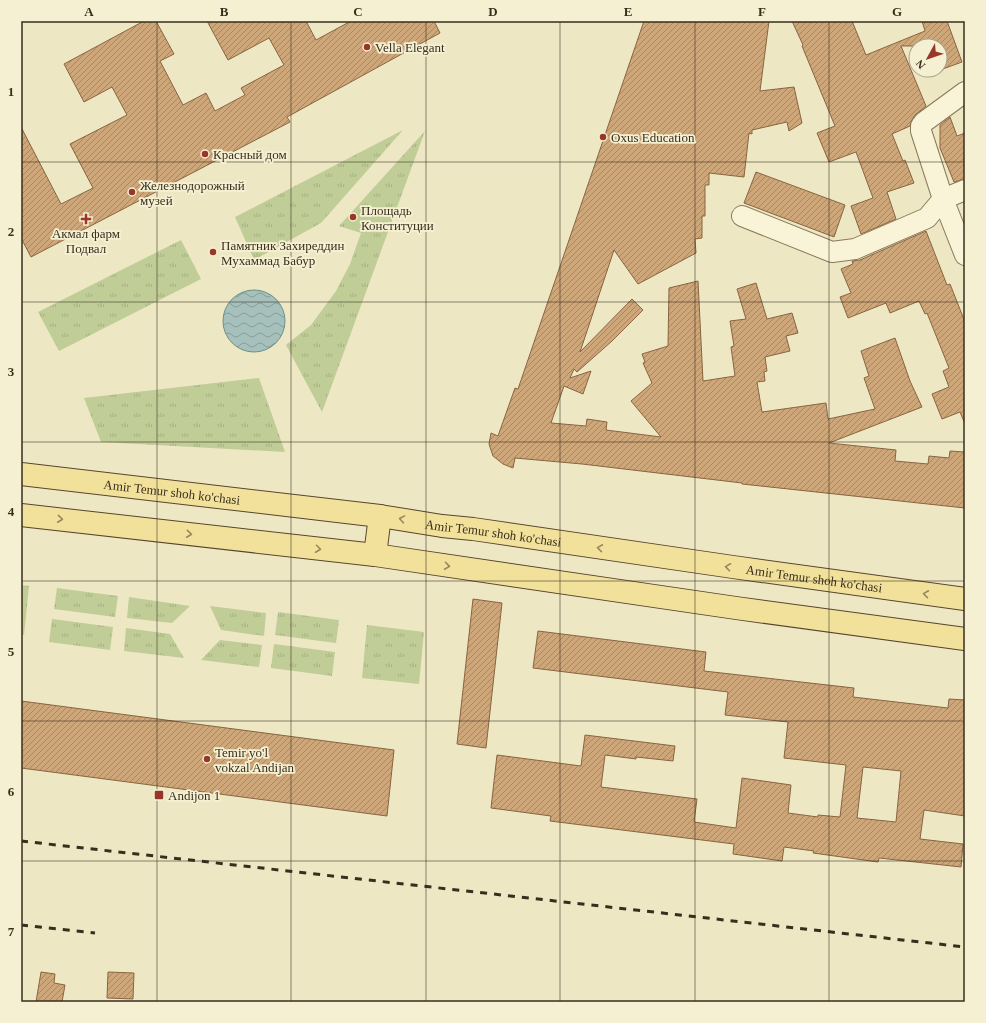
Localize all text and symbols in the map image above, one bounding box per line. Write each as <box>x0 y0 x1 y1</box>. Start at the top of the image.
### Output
text: A <box>84 4 94 19</box>
text: B <box>220 4 229 19</box>
text: C <box>353 4 363 19</box>
text: D <box>488 4 498 19</box>
text: E <box>624 4 632 19</box>
text: F <box>758 4 766 19</box>
text: G <box>892 4 902 19</box>
north arrow <box>908 38 948 78</box>
place label: Vella Elegant <box>375 40 445 55</box>
marker: Vella Elegant <box>362 42 372 52</box>
text: N <box>913 57 927 71</box>
text: 1 <box>8 84 14 99</box>
place label: Oxus Education <box>611 130 695 145</box>
marker: Oxus Education <box>598 132 608 142</box>
place label: Красный дом <box>213 147 287 162</box>
marker: Красный дом <box>200 149 210 159</box>
place label: Железнодорожный музей <box>140 178 245 208</box>
marker: Железнодорожный музей <box>127 187 137 197</box>
place label: Площадь Конституции <box>361 203 434 233</box>
marker: Площадь Конституции <box>348 212 358 222</box>
marker: Акмал фарм Подвал <box>81 214 91 224</box>
text: 2 <box>8 224 14 239</box>
place label: Акмал фарм Подвал <box>52 226 120 256</box>
place label: Памятник Захиреддин Мухаммад Бабур <box>221 238 345 268</box>
marker: Памятник Захиреддин Мухаммад Бабур <box>208 247 218 257</box>
text: 3 <box>8 364 15 379</box>
street label: Amir Temur shoh ko'chasi <box>103 476 241 507</box>
text: 4 <box>8 504 15 519</box>
one-way arrow <box>57 515 63 524</box>
one-way arrow <box>399 516 405 524</box>
street label: Amir Temur shoh ko'chasi <box>424 516 563 549</box>
one-way arrow <box>186 529 192 538</box>
one-way arrow <box>315 544 321 553</box>
one-way arrow <box>597 544 603 553</box>
one-way arrow <box>444 561 450 570</box>
street label: Amir Temur shoh ko'chasi <box>745 561 884 595</box>
one-way arrow <box>725 563 731 572</box>
one-way arrow <box>923 590 929 599</box>
text: 5 <box>8 644 15 659</box>
place label: Temir yo'l vokzal Andijan <box>215 745 295 775</box>
marker: Temir yo'l vokzal Andijan <box>202 754 212 764</box>
text: 6 <box>8 784 15 799</box>
place label: Andijon 1 <box>168 788 220 803</box>
marker: Andijon 1 <box>153 789 165 801</box>
text: 7 <box>8 924 15 939</box>

